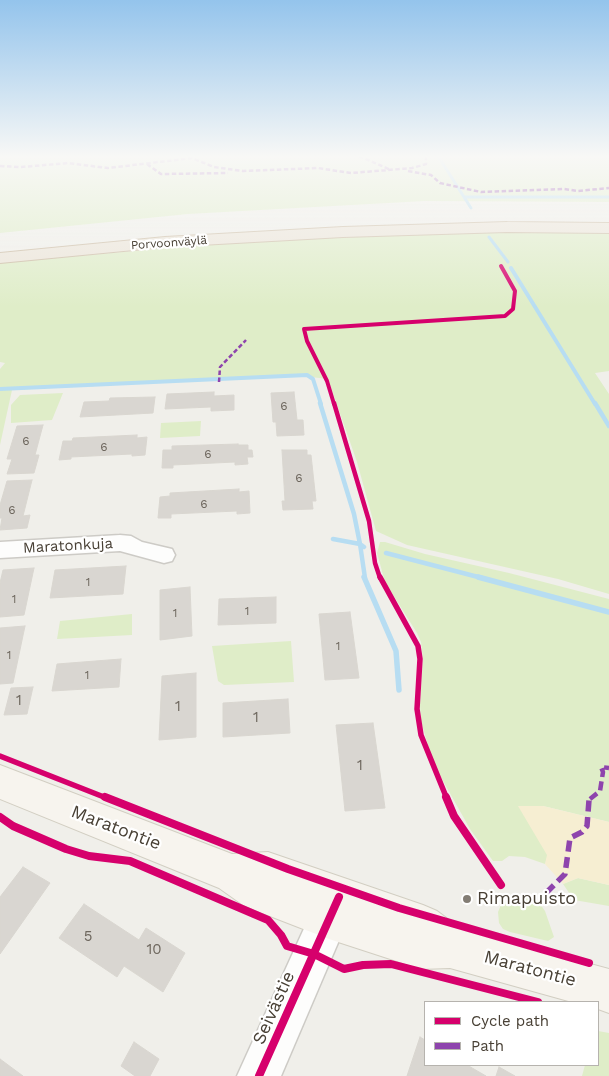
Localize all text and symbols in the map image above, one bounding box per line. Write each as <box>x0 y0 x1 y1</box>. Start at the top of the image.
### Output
street label: Porvoonväylä <box>130 233 208 253</box>
house number: 6 <box>280 399 288 413</box>
house number: 6 <box>22 434 30 448</box>
house number: 6 <box>100 440 108 454</box>
house number: 6 <box>204 447 212 461</box>
house number: 6 <box>295 471 303 485</box>
house number: 6 <box>200 497 208 511</box>
house number: 6 <box>8 503 16 517</box>
street label: Maratonkuja <box>23 535 113 557</box>
house number: 1 <box>86 575 90 589</box>
house number: 1 <box>12 592 16 606</box>
house number: 1 <box>245 604 249 618</box>
house number: 1 <box>173 606 177 620</box>
house number: 1 <box>336 639 340 653</box>
house number: 1 <box>7 648 11 662</box>
house number: 1 <box>85 668 89 682</box>
house number: 1 <box>16 692 22 710</box>
house number: 1 <box>175 698 181 716</box>
house number: 1 <box>253 709 259 727</box>
house number: 1 <box>357 757 363 775</box>
street label: Maratontie <box>68 801 164 855</box>
place label: Rimapuisto <box>477 888 576 910</box>
marker: Rimapuisto <box>461 893 473 905</box>
house number: 5 <box>84 928 92 946</box>
house number: 10 <box>146 941 162 959</box>
street label: Maratontie <box>482 946 578 992</box>
street label: Seivästie <box>248 968 300 1048</box>
legend <box>424 1001 599 1066</box>
text: Cycle path <box>471 1012 549 1030</box>
text: Path <box>471 1037 504 1055</box>

